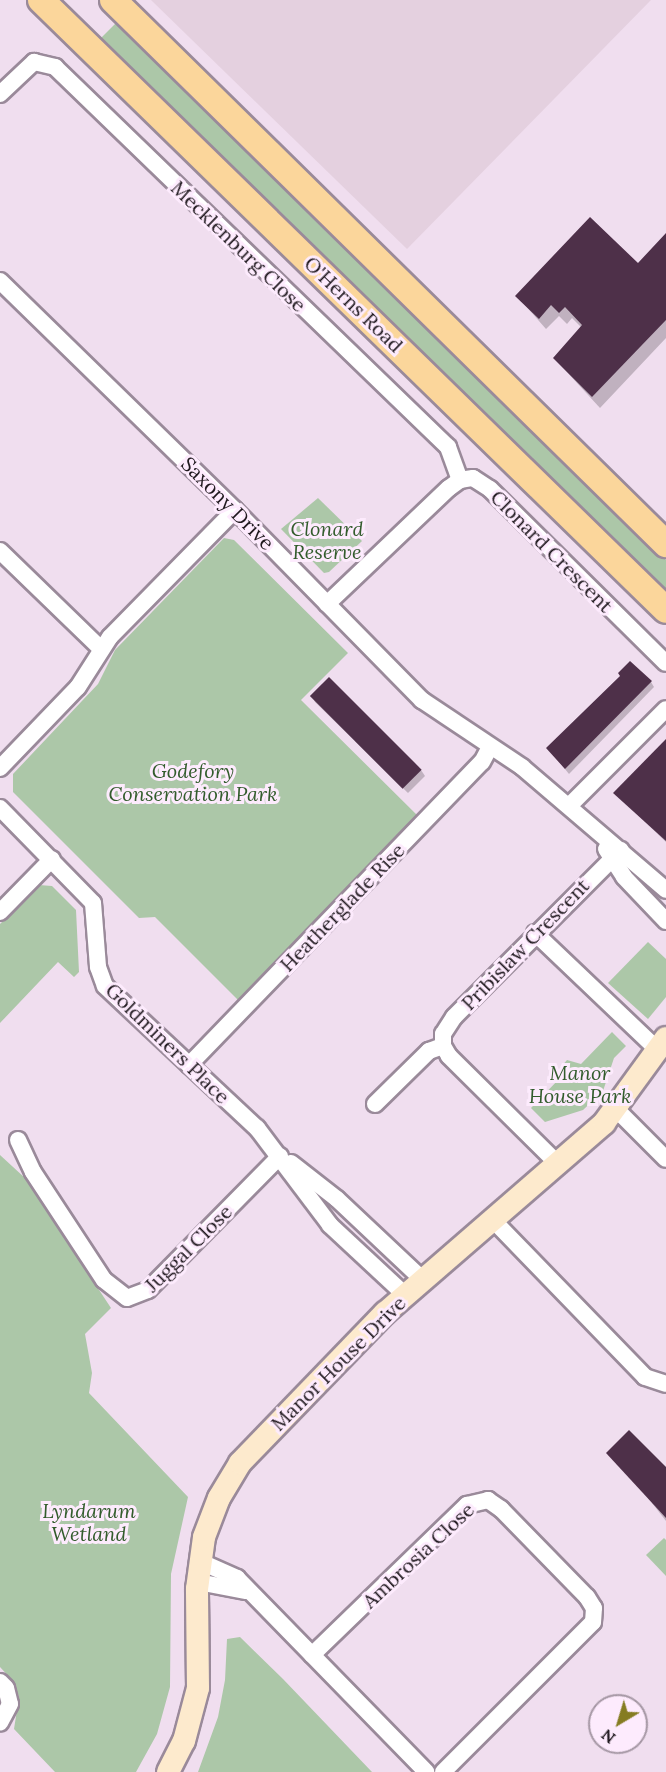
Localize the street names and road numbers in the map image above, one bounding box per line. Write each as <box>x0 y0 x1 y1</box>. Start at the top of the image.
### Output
street label: Mecklenburg Close <box>166 175 312 317</box>
street label: O'Herns Road <box>300 251 408 357</box>
street label: Saxony Drive <box>176 451 280 555</box>
street label: Clonard Crescent <box>486 485 618 617</box>
street label: Heatherglade Rise <box>275 838 409 976</box>
street label: Pribislaw Crescent <box>456 873 594 1015</box>
street label: Goldminers Place <box>101 978 235 1108</box>
street label: Juggal Close <box>139 1199 237 1297</box>
street label: Manor House Drive <box>266 1291 410 1435</box>
street label: Ambrosia Close <box>357 1497 479 1613</box>

